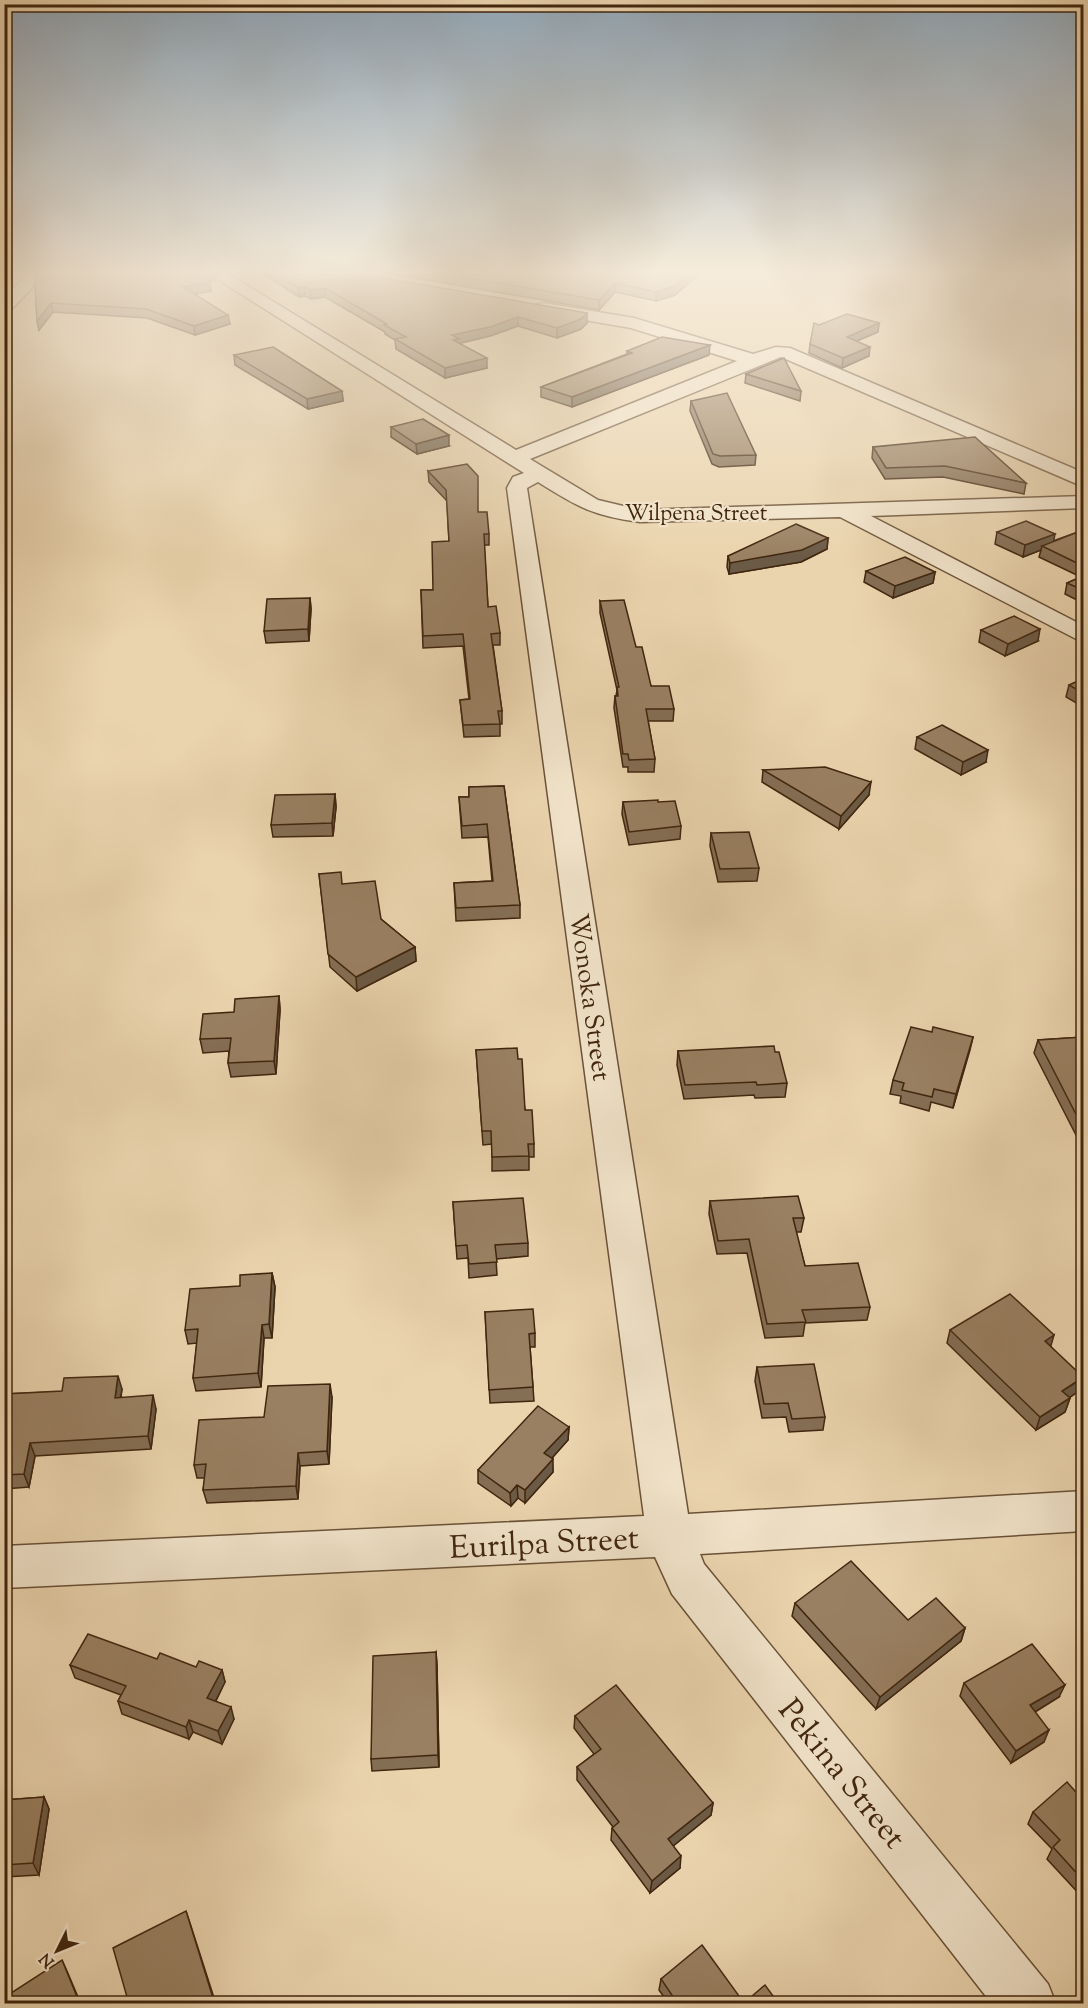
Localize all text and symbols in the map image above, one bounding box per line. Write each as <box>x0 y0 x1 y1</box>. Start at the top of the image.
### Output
street label: Wilpena Street <box>625 499 768 531</box>
street label: Wonoka Street <box>558 911 619 1083</box>
street label: Eurilpa Street <box>448 1517 640 1573</box>
street label: Pekina Street <box>766 1690 916 1860</box>
north arrow <box>27 1921 87 1981</box>
text: N <box>35 1947 61 1972</box>

